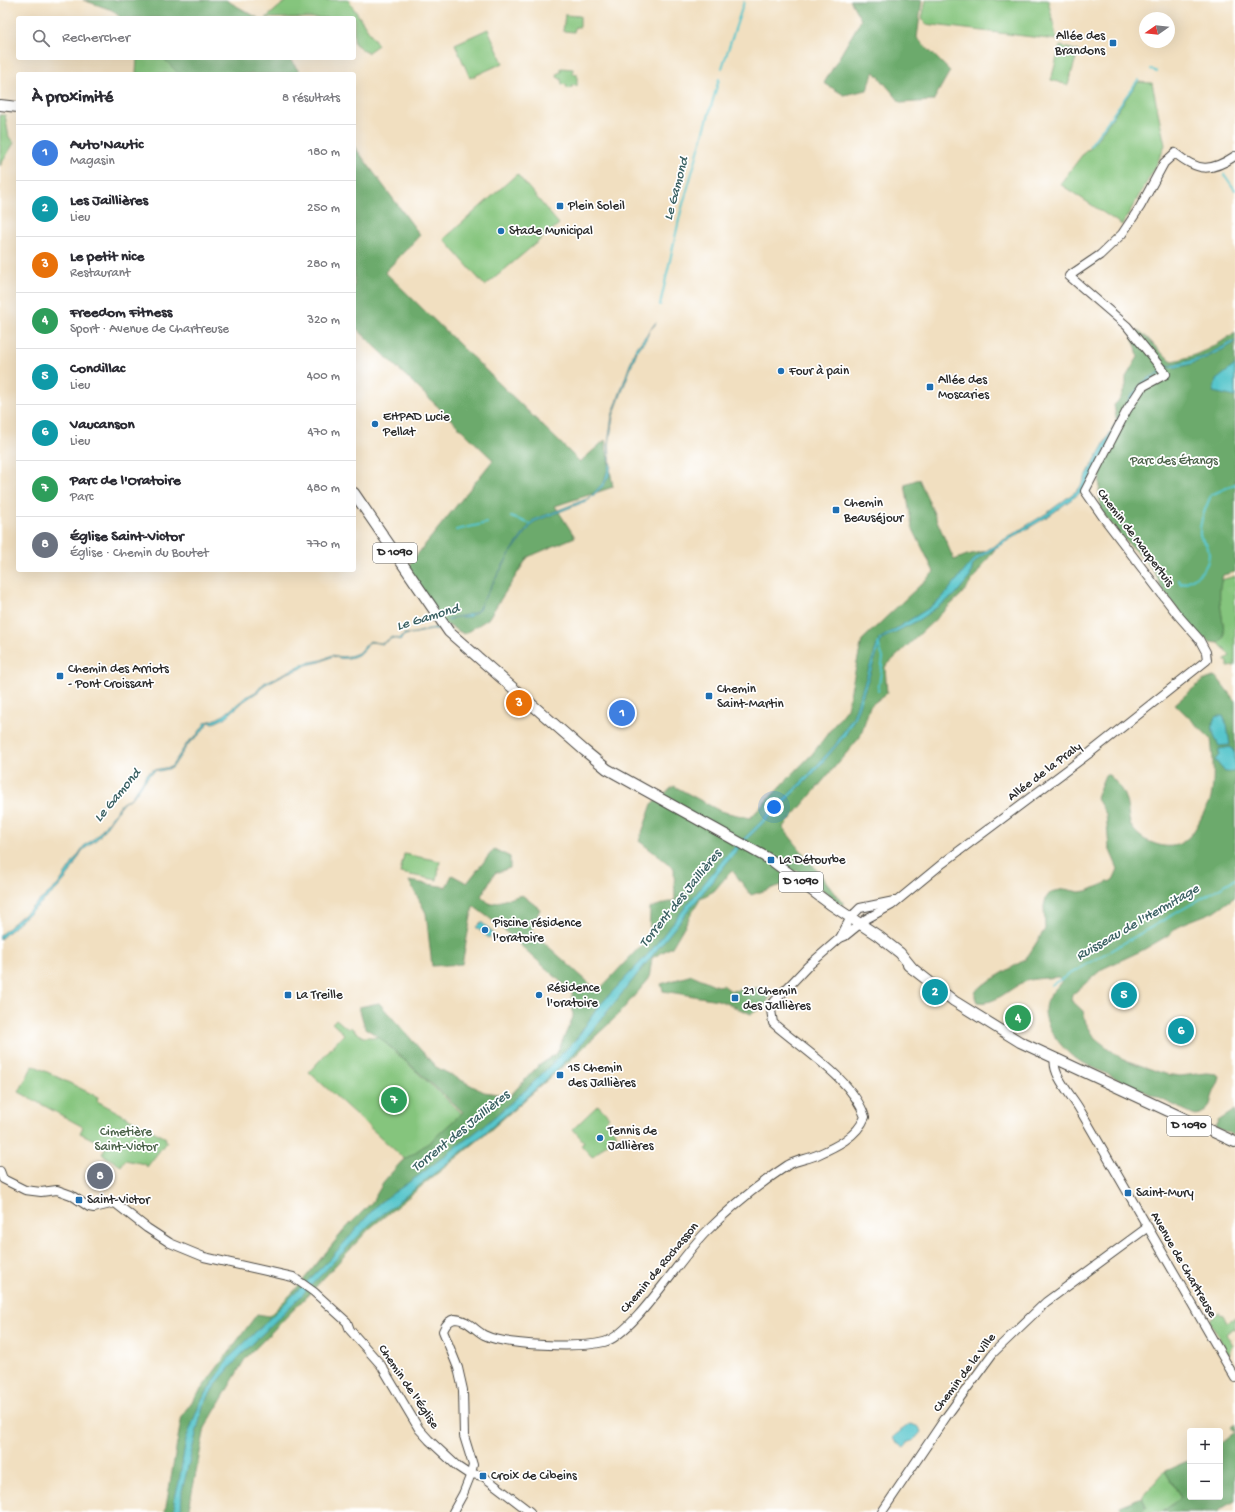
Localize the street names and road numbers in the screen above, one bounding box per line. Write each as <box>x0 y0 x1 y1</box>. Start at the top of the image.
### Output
street label: Chemin de Maupertuis <box>1093 486 1177 591</box>
road number: D 1090 <box>373 543 417 563</box>
street label: Allée de la Praly <box>1005 739 1085 805</box>
road number: D 1090 <box>779 872 823 892</box>
road number: D 1090 <box>1167 1116 1211 1136</box>
street label: Avenue de Chartreuse <box>1147 1209 1220 1321</box>
street label: Chemin de Rochasson <box>618 1219 703 1317</box>
street label: Chemin de la Ville <box>930 1330 1000 1415</box>
street label: Chemin de l'Église <box>374 1342 443 1432</box>

